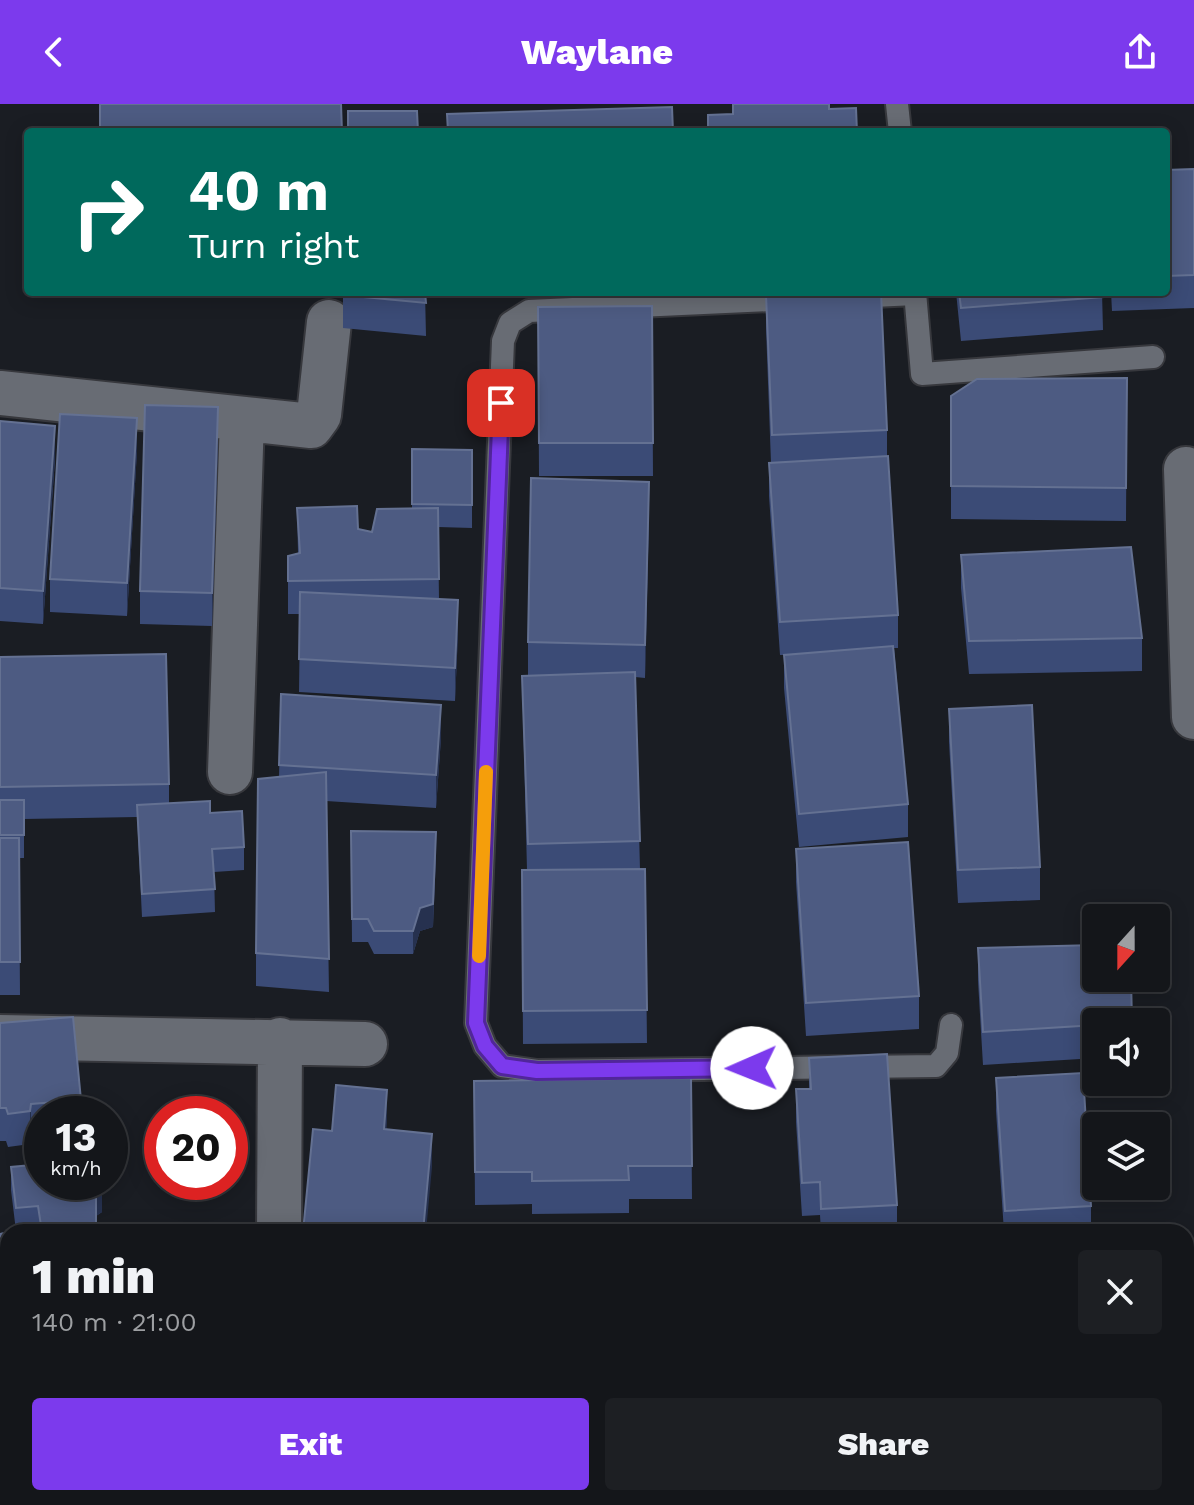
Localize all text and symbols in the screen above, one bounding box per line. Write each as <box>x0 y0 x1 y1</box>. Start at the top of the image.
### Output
icon: back <box>32 30 76 74</box>
icon: share <box>1118 30 1162 74</box>
text: Waylane <box>521 31 673 73</box>
text: 40 m <box>188 158 329 224</box>
icon: right <box>56 160 160 264</box>
text: Turn right <box>188 225 359 267</box>
pin <box>467 369 535 437</box>
icon: arrive <box>479 381 523 425</box>
north arrow <box>1082 904 1170 992</box>
map controls <box>1082 904 1170 1200</box>
button: sound <box>1082 1008 1170 1096</box>
position arrow <box>710 1026 794 1110</box>
speed limit sign: 20 <box>144 1096 248 1200</box>
button: layers <box>1082 1112 1170 1200</box>
text: 13 <box>56 1114 96 1161</box>
text: km/h <box>50 1156 102 1180</box>
text: 1 min <box>32 1248 155 1305</box>
button: close <box>1078 1250 1162 1334</box>
text: 140 m · 21:00 <box>32 1307 197 1337</box>
button: Exit <box>32 1398 589 1490</box>
button: Share <box>605 1398 1162 1490</box>

